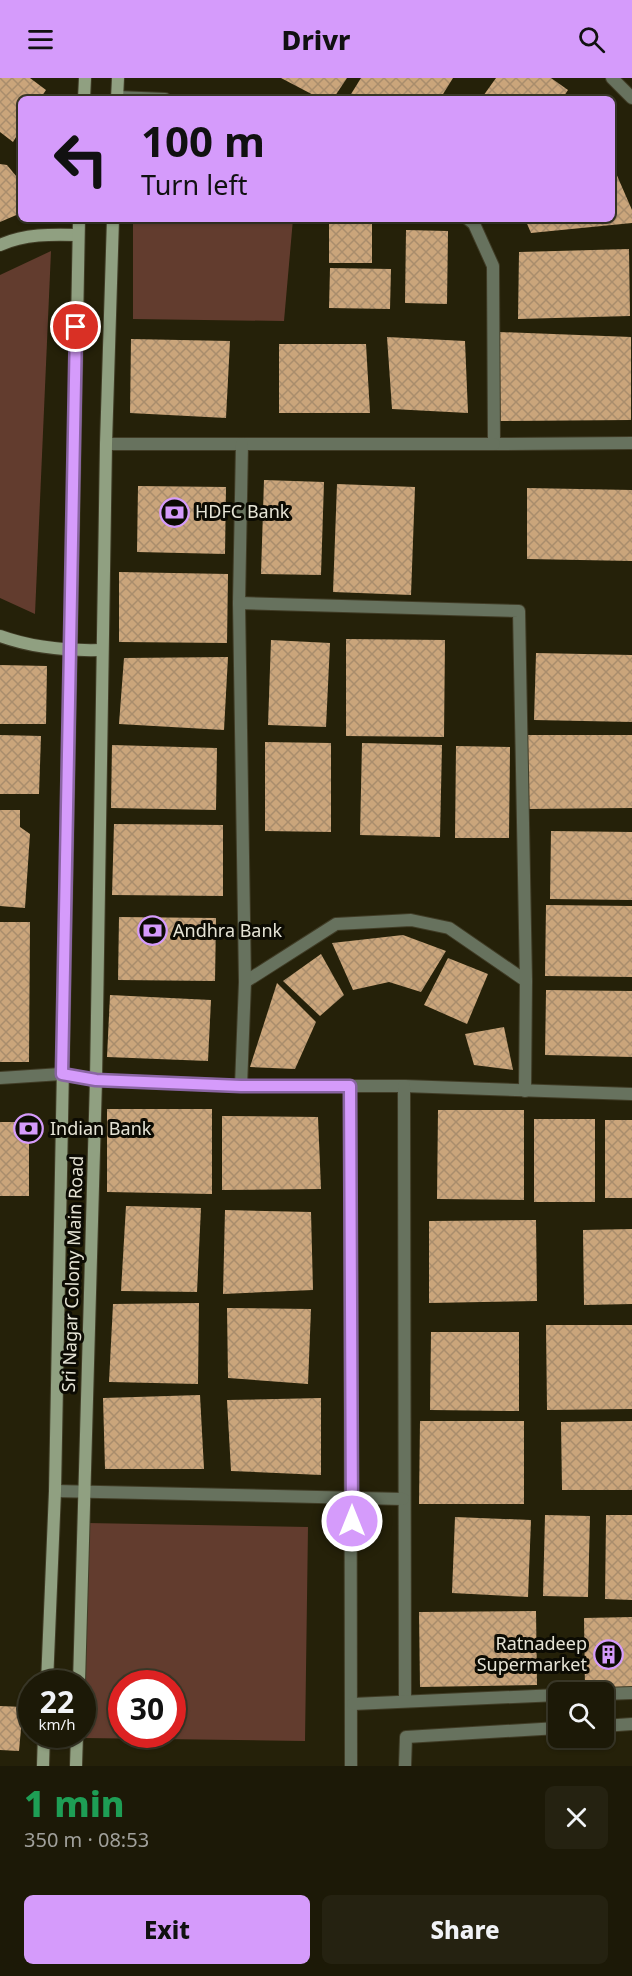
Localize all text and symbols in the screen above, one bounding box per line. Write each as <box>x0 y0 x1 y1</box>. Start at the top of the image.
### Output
text: Drivr <box>282 21 350 58</box>
icon: menu <box>24 23 57 56</box>
icon: search <box>575 23 608 56</box>
text: 100 m <box>141 112 265 169</box>
icon: left <box>42 120 120 198</box>
text: Turn left <box>141 166 247 203</box>
pin <box>50 301 101 352</box>
icon: arrive <box>59 310 92 343</box>
bank icon: HDFC Bank <box>158 496 190 528</box>
place label: HDFC Bank <box>195 499 290 523</box>
bank icon: Andhra Bank <box>136 915 168 947</box>
place label: Andhra Bank <box>173 918 283 942</box>
bank icon: Indian Bank <box>13 1113 45 1145</box>
place label: Indian Bank <box>50 1116 152 1140</box>
street label: Sri Nagar Colony Main Road <box>56 1155 88 1393</box>
position arrow <box>320 1489 384 1553</box>
place label: Ratnadeep Supermarket <box>477 1631 587 1676</box>
building icon: Ratnadeep Supermarket <box>592 1638 624 1670</box>
speed limit sign: 30 <box>108 1670 186 1748</box>
text: 22 <box>40 1681 74 1722</box>
map controls <box>548 1682 614 1748</box>
button: search <box>548 1682 614 1748</box>
text: km/h <box>39 1714 75 1734</box>
text: 1 min <box>24 1779 125 1828</box>
button: close <box>545 1786 608 1849</box>
text: 350 m · 08:53 <box>24 1826 149 1853</box>
button: Exit <box>24 1895 310 1964</box>
button: Share <box>322 1895 608 1964</box>

